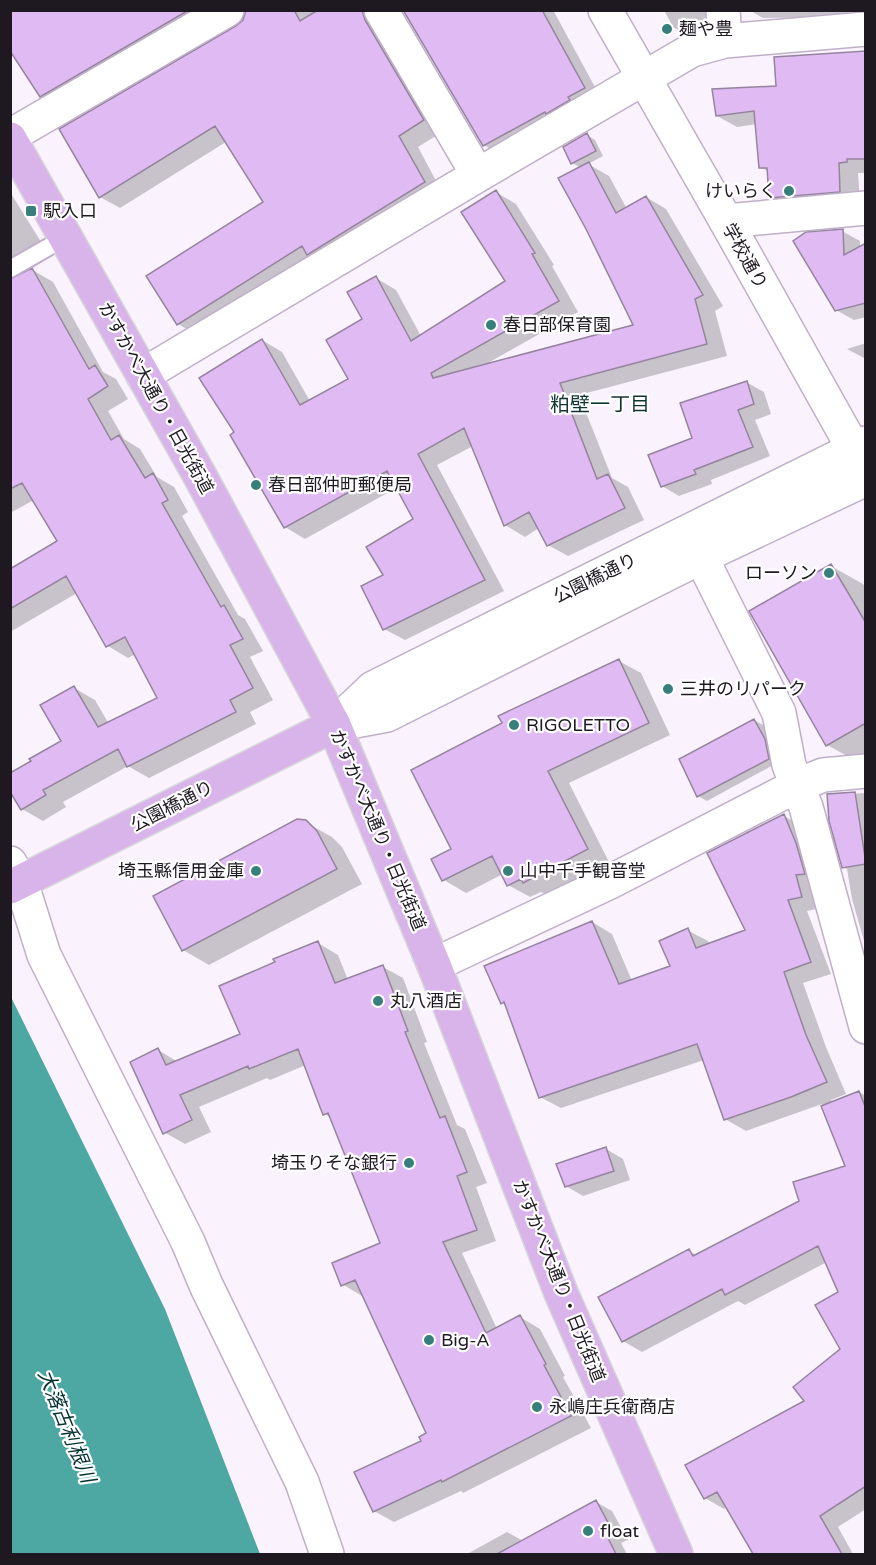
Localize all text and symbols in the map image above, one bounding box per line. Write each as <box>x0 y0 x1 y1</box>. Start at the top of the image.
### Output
place label: 麺や豊 <box>679 18 733 40</box>
marker: 麺や豊 <box>660 22 674 36</box>
place label: けいらく <box>705 180 777 202</box>
marker: けいらく <box>782 184 796 198</box>
place label: 駅入口 <box>43 200 97 222</box>
marker: 駅入口 <box>24 204 38 218</box>
street label: 学校通り <box>718 219 772 293</box>
street label: かすかべ大通り・日光街道 <box>94 298 218 498</box>
place label: 春日部保育園 <box>503 314 611 336</box>
marker: 春日部保育園 <box>484 318 498 332</box>
district label: 粕壁一丁目 <box>550 393 650 417</box>
place label: 春日部仲町郵便局 <box>268 474 412 496</box>
marker: 春日部仲町郵便局 <box>249 478 263 492</box>
street label: 公園橋通り <box>550 548 640 608</box>
place label: ローソン <box>745 562 817 584</box>
marker: ローソン <box>822 566 836 580</box>
place label: 三井のリパーク <box>680 678 806 700</box>
marker: 三井のリパーク <box>661 682 675 696</box>
place label: RIGOLETTO <box>526 714 630 736</box>
marker: RIGOLETTO <box>507 718 521 732</box>
street label: かすかべ大通り・日光街道 <box>326 726 430 934</box>
street label: 公園橋通り <box>127 776 217 836</box>
place label: 埼玉縣信用金庫 <box>118 860 244 882</box>
place label: 山中千手観音堂 <box>520 860 646 882</box>
marker: 埼玉縣信用金庫 <box>249 864 263 878</box>
marker: 山中千手観音堂 <box>501 864 515 878</box>
place label: 丸八酒店 <box>390 990 462 1012</box>
marker: 丸八酒店 <box>371 994 385 1008</box>
place label: 埼玉りそな銀行 <box>271 1152 397 1174</box>
marker: 埼玉りそな銀行 <box>402 1156 416 1170</box>
street label: かすかべ大通り・日光街道 <box>508 1177 610 1385</box>
place label: Big-A <box>441 1329 490 1351</box>
marker: Big-A <box>422 1333 436 1347</box>
water label: 大落古利根川 <box>32 1366 100 1488</box>
place label: 永嶋庄兵衛商店 <box>549 1396 675 1418</box>
marker: 永嶋庄兵衛商店 <box>530 1400 544 1414</box>
place label: float <box>600 1520 639 1542</box>
marker: float <box>581 1524 595 1538</box>

